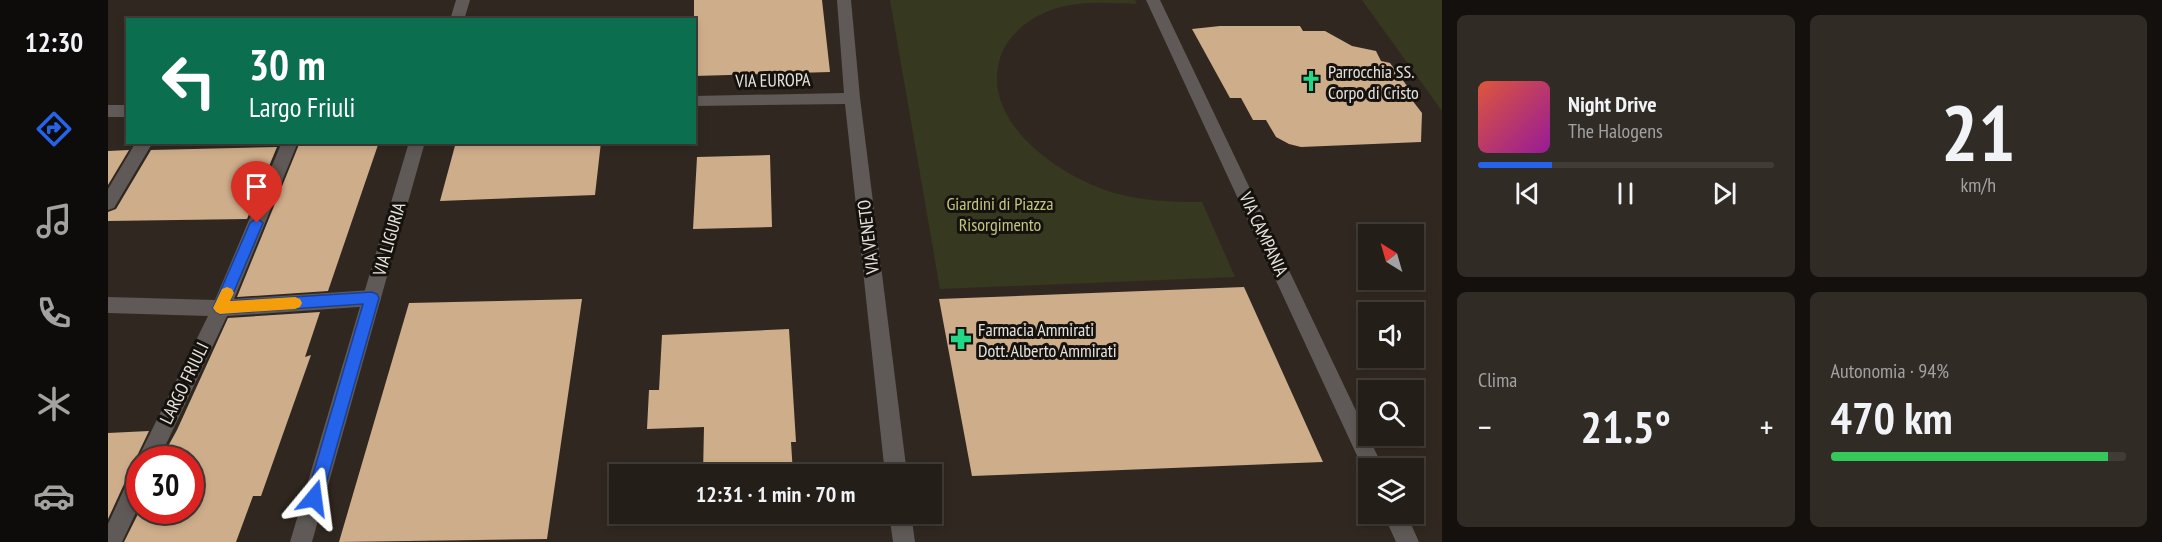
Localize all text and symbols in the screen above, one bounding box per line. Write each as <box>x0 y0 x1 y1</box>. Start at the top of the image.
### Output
text: 12:30 <box>25 25 83 59</box>
text: 30 m <box>249 37 326 92</box>
icon: left <box>150 42 228 120</box>
place label: Parrocchia SS. Corpo di Cristo <box>1328 60 1419 104</box>
street label: VIA EUROPA <box>734 68 811 92</box>
church icon: Parrocchia SS. Corpo di Cristo <box>1299 69 1323 93</box>
text: 21 <box>1941 82 2016 183</box>
text: Largo Friuli <box>249 90 355 124</box>
text: Night Drive <box>1568 90 1657 118</box>
icon: directions <box>33 108 75 150</box>
text: The Halogens <box>1568 118 1663 144</box>
pin <box>231 161 282 223</box>
icon: arrive <box>240 170 273 203</box>
text: km/h <box>1961 172 1996 198</box>
icon: previous <box>1511 177 1544 210</box>
icon: pause <box>1609 177 1642 210</box>
icon: next <box>1708 177 1741 210</box>
street label: VIA CAMPANIA <box>1234 187 1294 280</box>
park label: Giardini di Piazza Risorgimento <box>946 192 1054 236</box>
street label: VIA VENETO <box>852 198 884 276</box>
street label: VIA LIGURIA <box>367 199 411 279</box>
icon: music <box>33 200 75 242</box>
north arrow <box>1358 224 1424 290</box>
map controls <box>1358 224 1424 524</box>
icon: phone <box>33 292 75 334</box>
button: sound <box>1358 302 1424 368</box>
place label: Farmacia Ammirati Dott. Alberto Ammirati <box>978 318 1117 362</box>
pharmacy icon: Farmacia Ammirati Dott. Alberto Ammirati <box>949 327 973 351</box>
street label: LARGO FRIULI <box>154 338 214 428</box>
text: Autonomia · 94% <box>1831 358 1949 384</box>
text: Clima <box>1478 367 1517 393</box>
button: search <box>1358 380 1424 446</box>
icon: climate <box>33 383 75 425</box>
text: 470 km <box>1831 388 1953 446</box>
text: 21.5° <box>1581 397 1671 455</box>
text: − <box>1478 405 1492 448</box>
text: + <box>1760 405 1773 448</box>
speed limit sign: 30 <box>126 446 204 524</box>
button: layers <box>1358 458 1424 524</box>
position arrow <box>282 466 346 530</box>
icon: car <box>33 475 75 517</box>
text: 12:31 · 1 min · 70 m <box>696 480 855 508</box>

